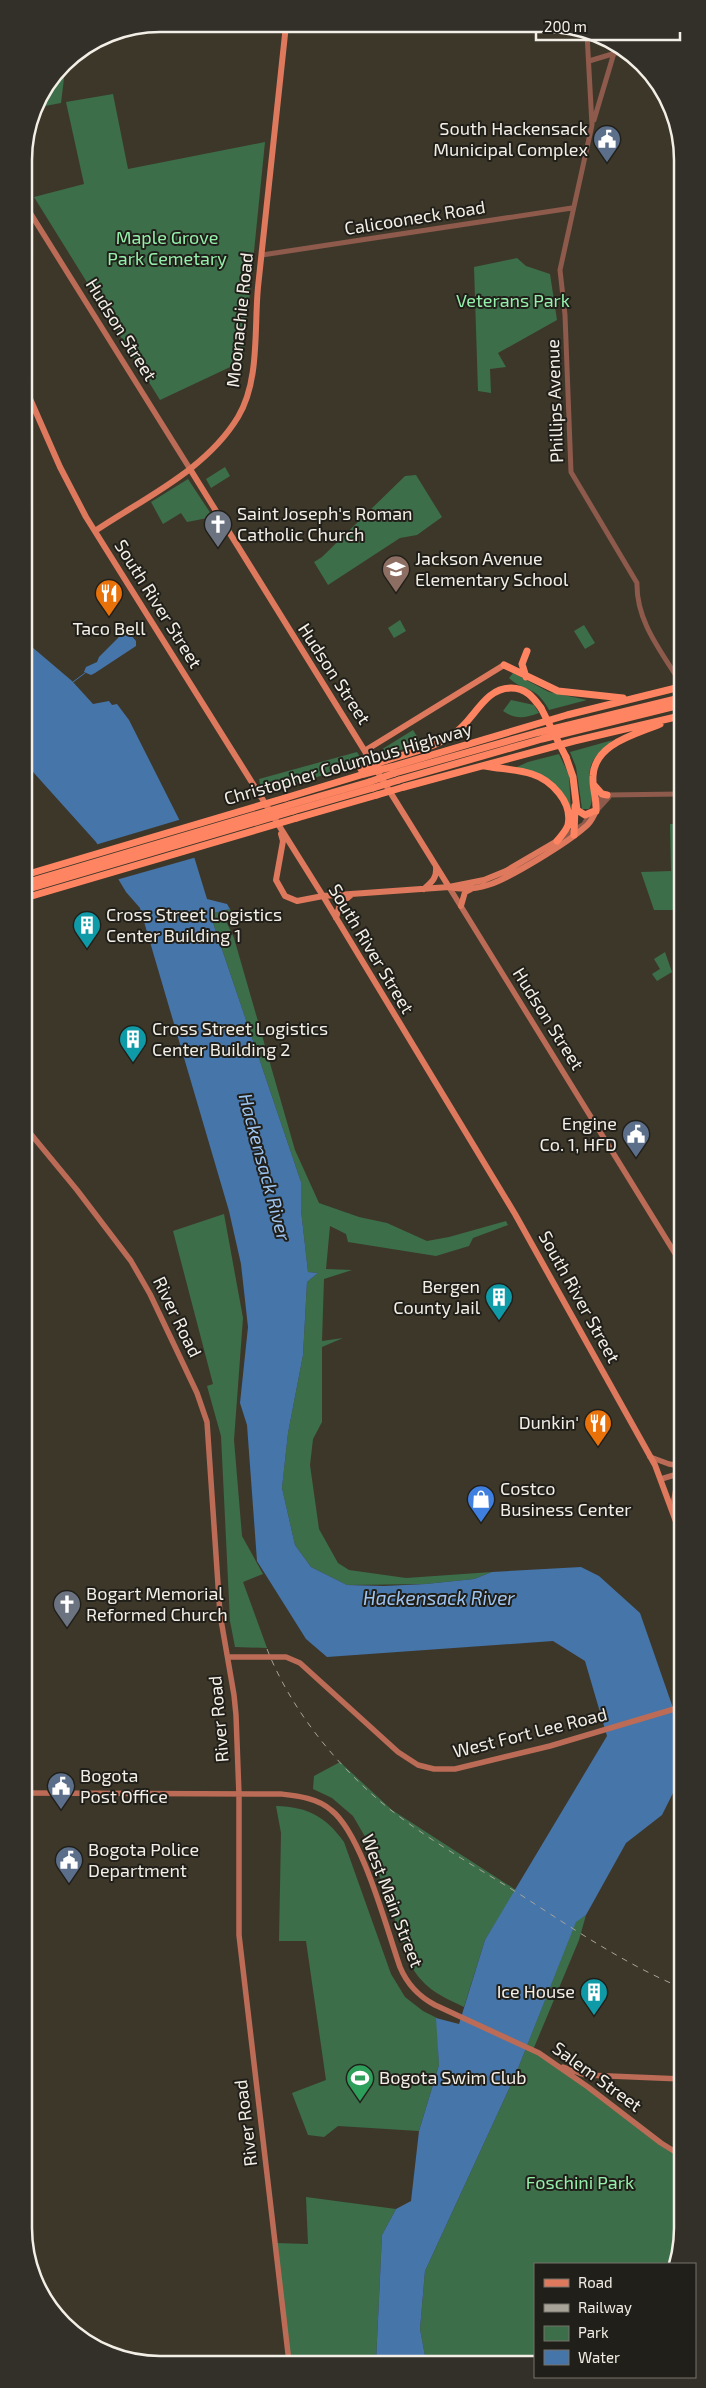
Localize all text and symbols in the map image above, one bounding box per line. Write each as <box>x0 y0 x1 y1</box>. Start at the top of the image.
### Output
scale bar <box>536 10 680 42</box>
text: 200 m <box>544 17 587 35</box>
place label: South Hackensack Municipal Complex <box>433 117 588 160</box>
public building icon: South Hackensack Municipal Complex <box>592 124 622 163</box>
street label: Calicooneck Road <box>343 195 487 239</box>
park label: Maple Grove Park Cemetary <box>107 226 227 269</box>
street label: Moonachie Road <box>221 251 257 388</box>
street label: Hudson Street <box>82 274 162 385</box>
park label: Veterans Park <box>456 289 570 311</box>
street label: Phillips Avenue <box>541 339 567 463</box>
place label: Saint Joseph's Roman Catholic Church <box>237 502 413 545</box>
church icon: Saint Joseph's Roman Catholic Church <box>203 509 233 548</box>
street label: South River Street <box>110 535 207 672</box>
place label: Jackson Avenue Elementary School <box>415 547 569 590</box>
school or university icon: Jackson Avenue Elementary School <box>381 554 411 593</box>
restaurant icon: Taco Bell <box>94 578 124 617</box>
place label: Taco Bell <box>72 617 146 639</box>
street label: Hudson Street <box>294 619 376 728</box>
street label: Christopher Columbus Highway <box>221 717 475 809</box>
street label: South River Street <box>324 880 419 1017</box>
place label: Cross Street Logistics Center Building 1 <box>106 903 282 946</box>
building icon: Cross Street Logistics Center Building 1 <box>72 910 102 949</box>
street label: Hudson Street <box>509 963 589 1074</box>
place label: Cross Street Logistics Center Building 2 <box>152 1017 328 1060</box>
building icon: Cross Street Logistics Center Building 2 <box>118 1024 148 1063</box>
water label: Hackensack River <box>235 1091 296 1244</box>
place label: Engine Co. 1, HFD <box>539 1112 617 1155</box>
public building icon: Engine Co. 1, HFD <box>621 1119 651 1158</box>
street label: South River Street <box>535 1227 625 1366</box>
street label: River Road <box>149 1273 207 1360</box>
place label: Bergen County Jail <box>393 1275 481 1318</box>
building icon: Bergen County Jail <box>484 1282 514 1321</box>
restaurant icon: Dunkin' <box>583 1408 613 1447</box>
place label: Dunkin' <box>519 1411 579 1433</box>
place label: Costco Business Center <box>500 1477 632 1520</box>
shop icon: Costco Business Center <box>466 1484 496 1523</box>
place label: Bogart Memorial Reformed Church <box>86 1582 228 1625</box>
water label: Hackensack River <box>363 1586 515 1609</box>
church icon: Bogart Memorial Reformed Church <box>52 1589 82 1628</box>
street label: River Road <box>203 1675 233 1763</box>
street label: West Fort Lee Road <box>450 1702 609 1762</box>
place label: Bogota Post Office <box>80 1764 168 1807</box>
public building icon: Bogota Post Office <box>46 1771 76 1810</box>
street label: West Main Street <box>357 1831 429 1971</box>
place label: Bogota Police Department <box>88 1838 199 1881</box>
public building icon: Bogota Police Department <box>54 1845 84 1884</box>
building icon: Ice House <box>579 1977 609 2016</box>
place label: Ice House <box>497 1980 575 2002</box>
street label: Salem Street <box>549 2036 647 2116</box>
sports icon: Bogota Swim Club <box>345 2063 375 2102</box>
place label: Bogota Swim Club <box>379 2066 527 2088</box>
street label: River Road <box>229 2079 261 2168</box>
park label: Foschini Park <box>526 2171 634 2193</box>
legend <box>534 2263 696 2378</box>
text: Road <box>578 2273 613 2291</box>
text: Railway <box>578 2298 632 2316</box>
text: Park <box>578 2323 609 2341</box>
text: Water <box>578 2348 620 2366</box>

